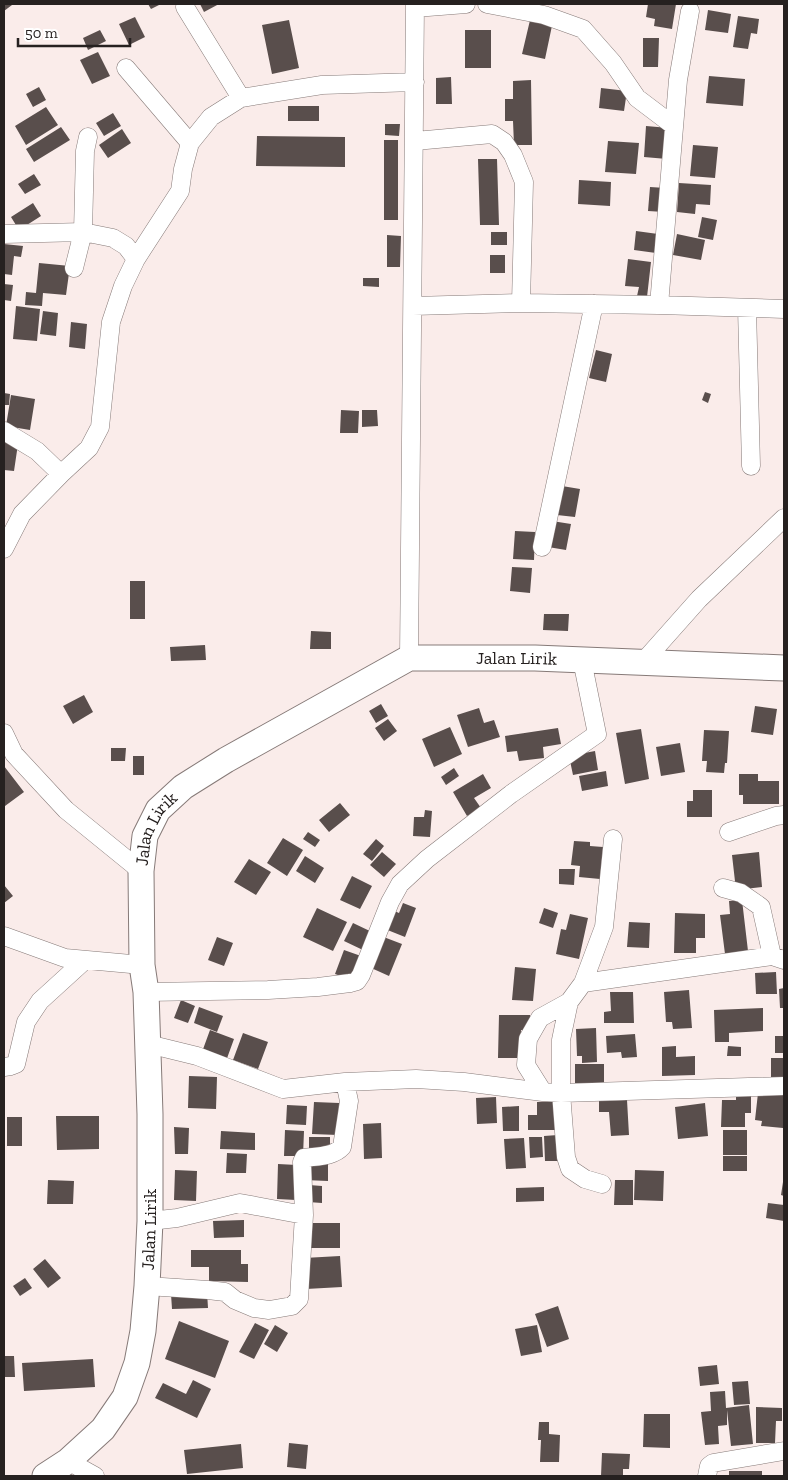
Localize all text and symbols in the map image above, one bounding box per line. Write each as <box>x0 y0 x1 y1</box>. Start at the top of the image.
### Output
scale bar <box>18 15 130 47</box>
text: 50 m <box>25 24 58 42</box>
street label: Jalan Lirik <box>476 647 558 670</box>
street label: Jalan Lirik <box>131 786 182 867</box>
street label: Jalan Lirik <box>137 1188 161 1271</box>

